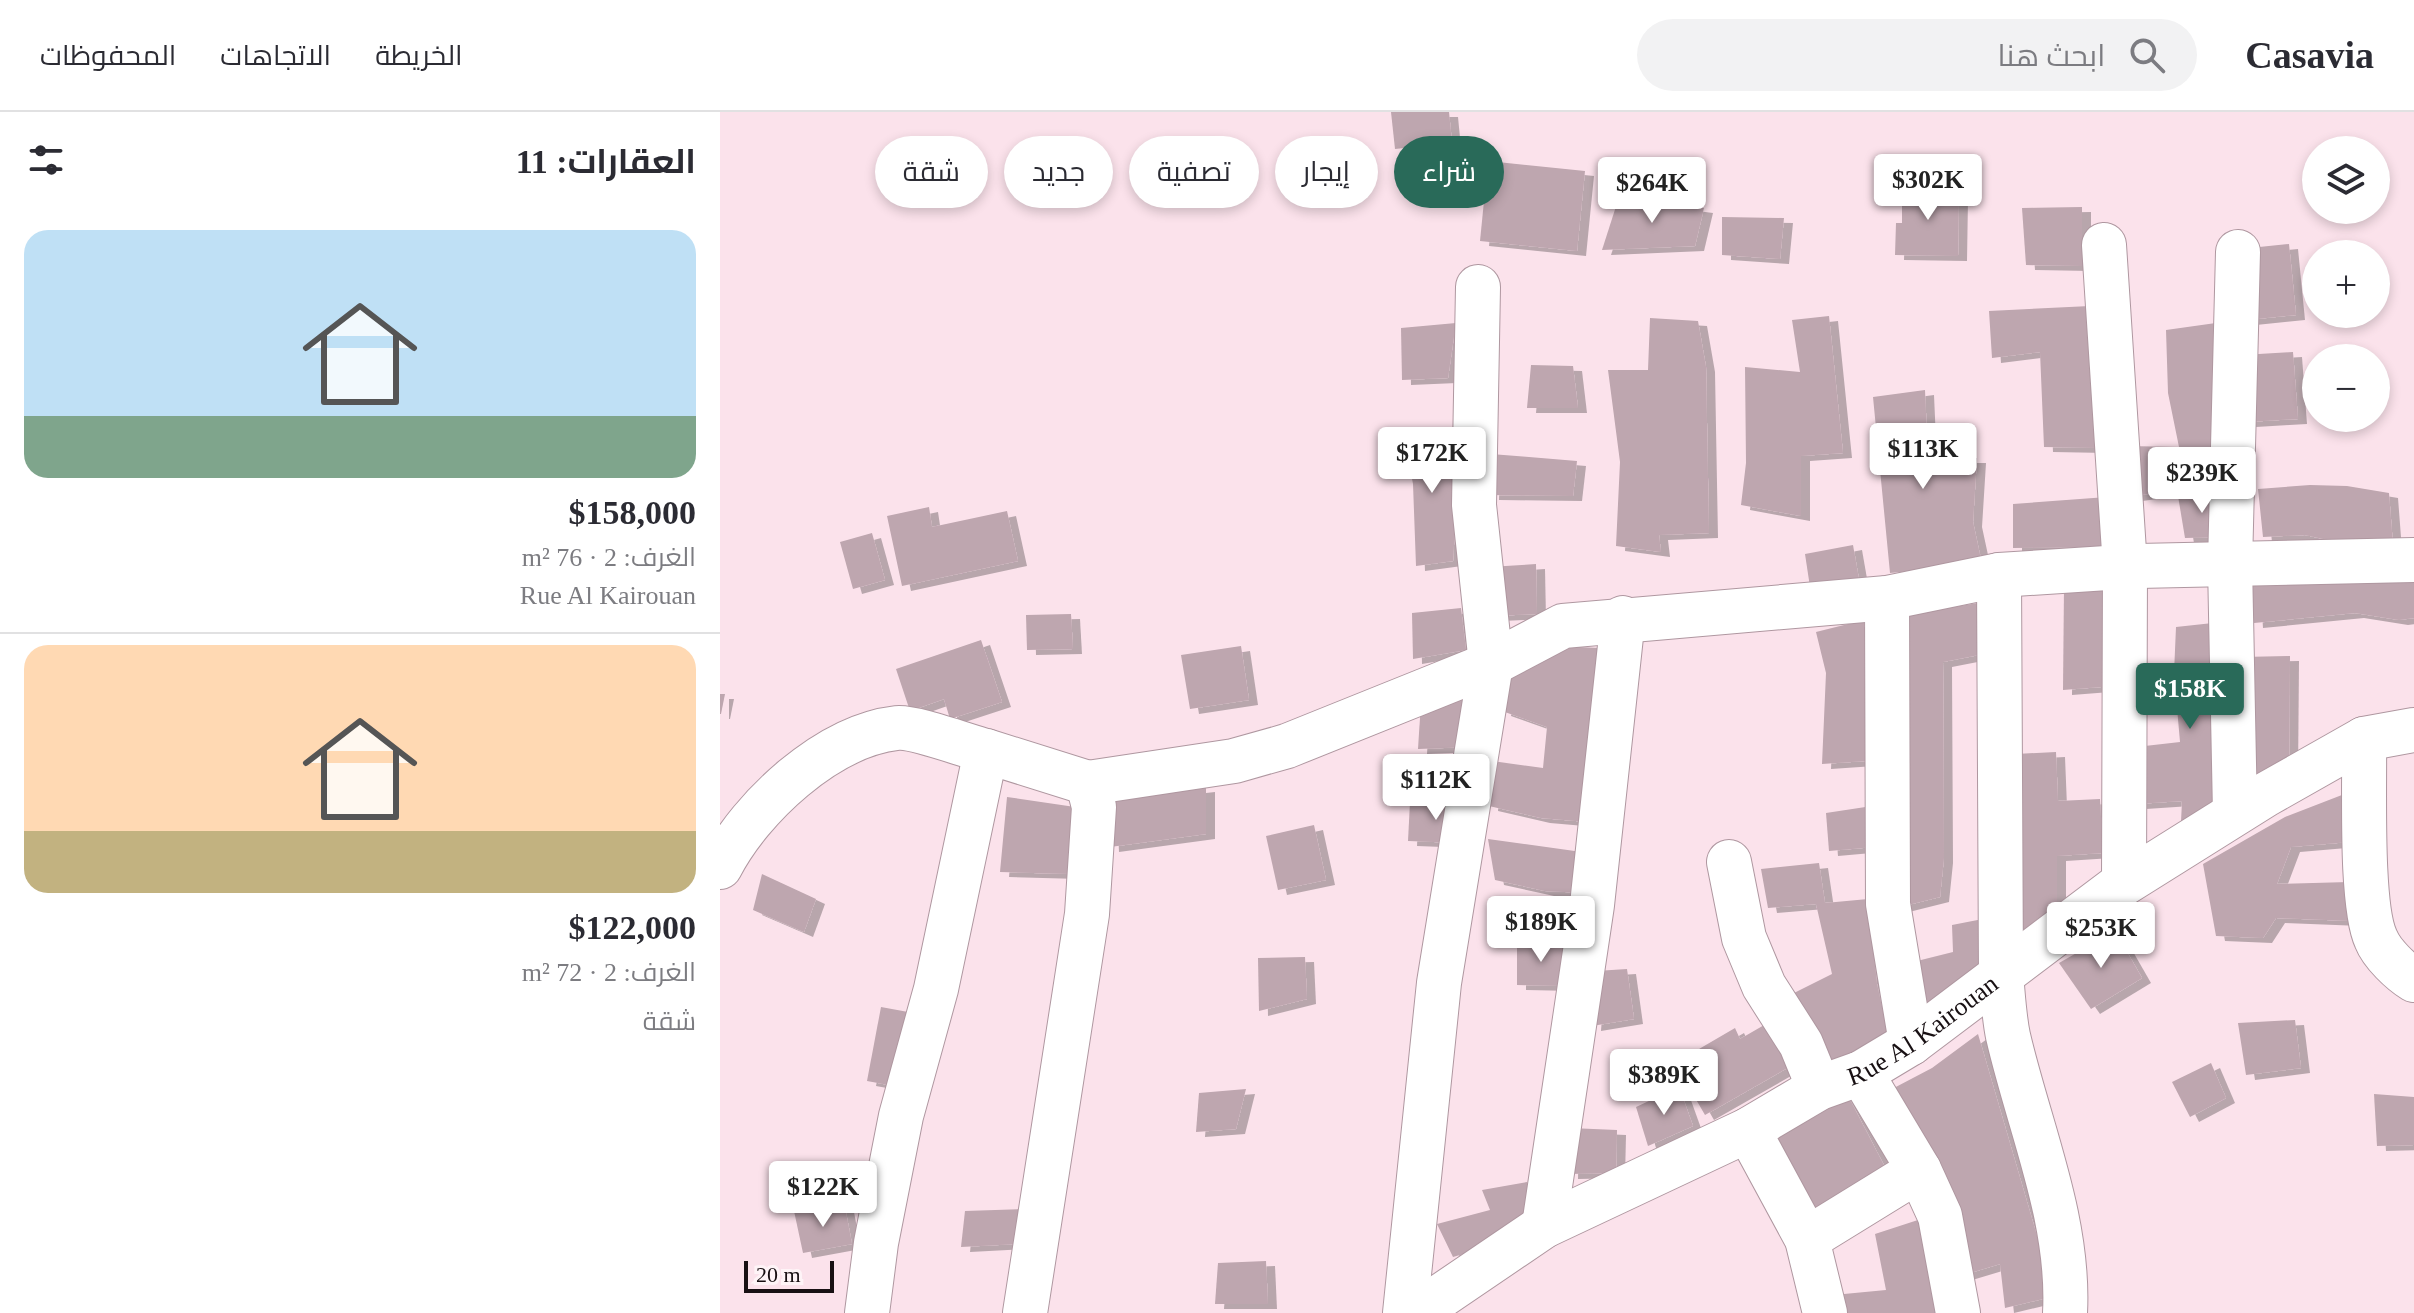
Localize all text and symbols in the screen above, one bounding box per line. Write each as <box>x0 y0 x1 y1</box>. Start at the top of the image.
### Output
search box <box>1637 19 2197 91</box>
icon: search <box>2125 33 2169 77</box>
text: Casavia <box>2245 34 2374 76</box>
text: ابحث هنا <box>1997 39 2105 72</box>
text: المحفوظات <box>40 40 176 71</box>
text: الاتجاهات <box>220 40 331 71</box>
text: الخريطة <box>375 40 463 71</box>
chip: شقة <box>875 136 988 208</box>
chip: جديد <box>1004 136 1113 208</box>
chip: تصفية <box>1129 136 1259 208</box>
chip: إيجار <box>1275 136 1378 208</box>
chip: شراء <box>1394 136 1504 208</box>
map controls <box>2302 136 2390 432</box>
button: layers <box>2302 136 2390 224</box>
icon: filters <box>24 138 68 182</box>
text: العقارات: 11 <box>516 143 696 180</box>
pin: $302K <box>1872 154 1984 222</box>
pin: $264K <box>1596 157 1708 225</box>
text: $302K <box>1892 165 1964 194</box>
text: $264K <box>1616 168 1688 197</box>
button: + <box>2302 240 2390 328</box>
icon: home <box>288 282 432 426</box>
button: − <box>2302 344 2390 432</box>
pin: $113K <box>1867 423 1979 491</box>
pin: $172K <box>1376 427 1488 495</box>
text: $113K <box>1888 434 1958 463</box>
text: $172K <box>1396 438 1468 467</box>
pin: $239K <box>2146 447 2258 515</box>
text: $239K <box>2166 458 2238 487</box>
text: $158,000 <box>569 494 696 531</box>
text: الغرف: 2 · 76 m² <box>522 543 696 572</box>
text: Rue Al Kairouan <box>520 581 696 610</box>
pin: $158K <box>2134 663 2246 731</box>
text: $158K <box>2154 674 2226 703</box>
icon: home <box>288 697 432 841</box>
pin: $112K <box>1380 754 1492 822</box>
text: $112K <box>1401 765 1471 794</box>
pin: $189K <box>1485 896 1597 964</box>
pin: $253K <box>2045 902 2157 970</box>
text: $189K <box>1505 907 1577 936</box>
text: $122,000 <box>569 909 696 946</box>
text: $253K <box>2065 913 2137 942</box>
text: الغرف: 2 · 72 m² <box>522 958 696 987</box>
street label: Rue Al Kairouan <box>1843 968 2003 1091</box>
text: شقة <box>643 1007 696 1036</box>
pin: $389K <box>1608 1049 1720 1117</box>
text: $389K <box>1628 1060 1700 1089</box>
pin: $122K <box>767 1161 879 1229</box>
text: $122K <box>787 1172 859 1201</box>
scale bar <box>744 1257 834 1293</box>
text: 20 m <box>756 1262 801 1287</box>

